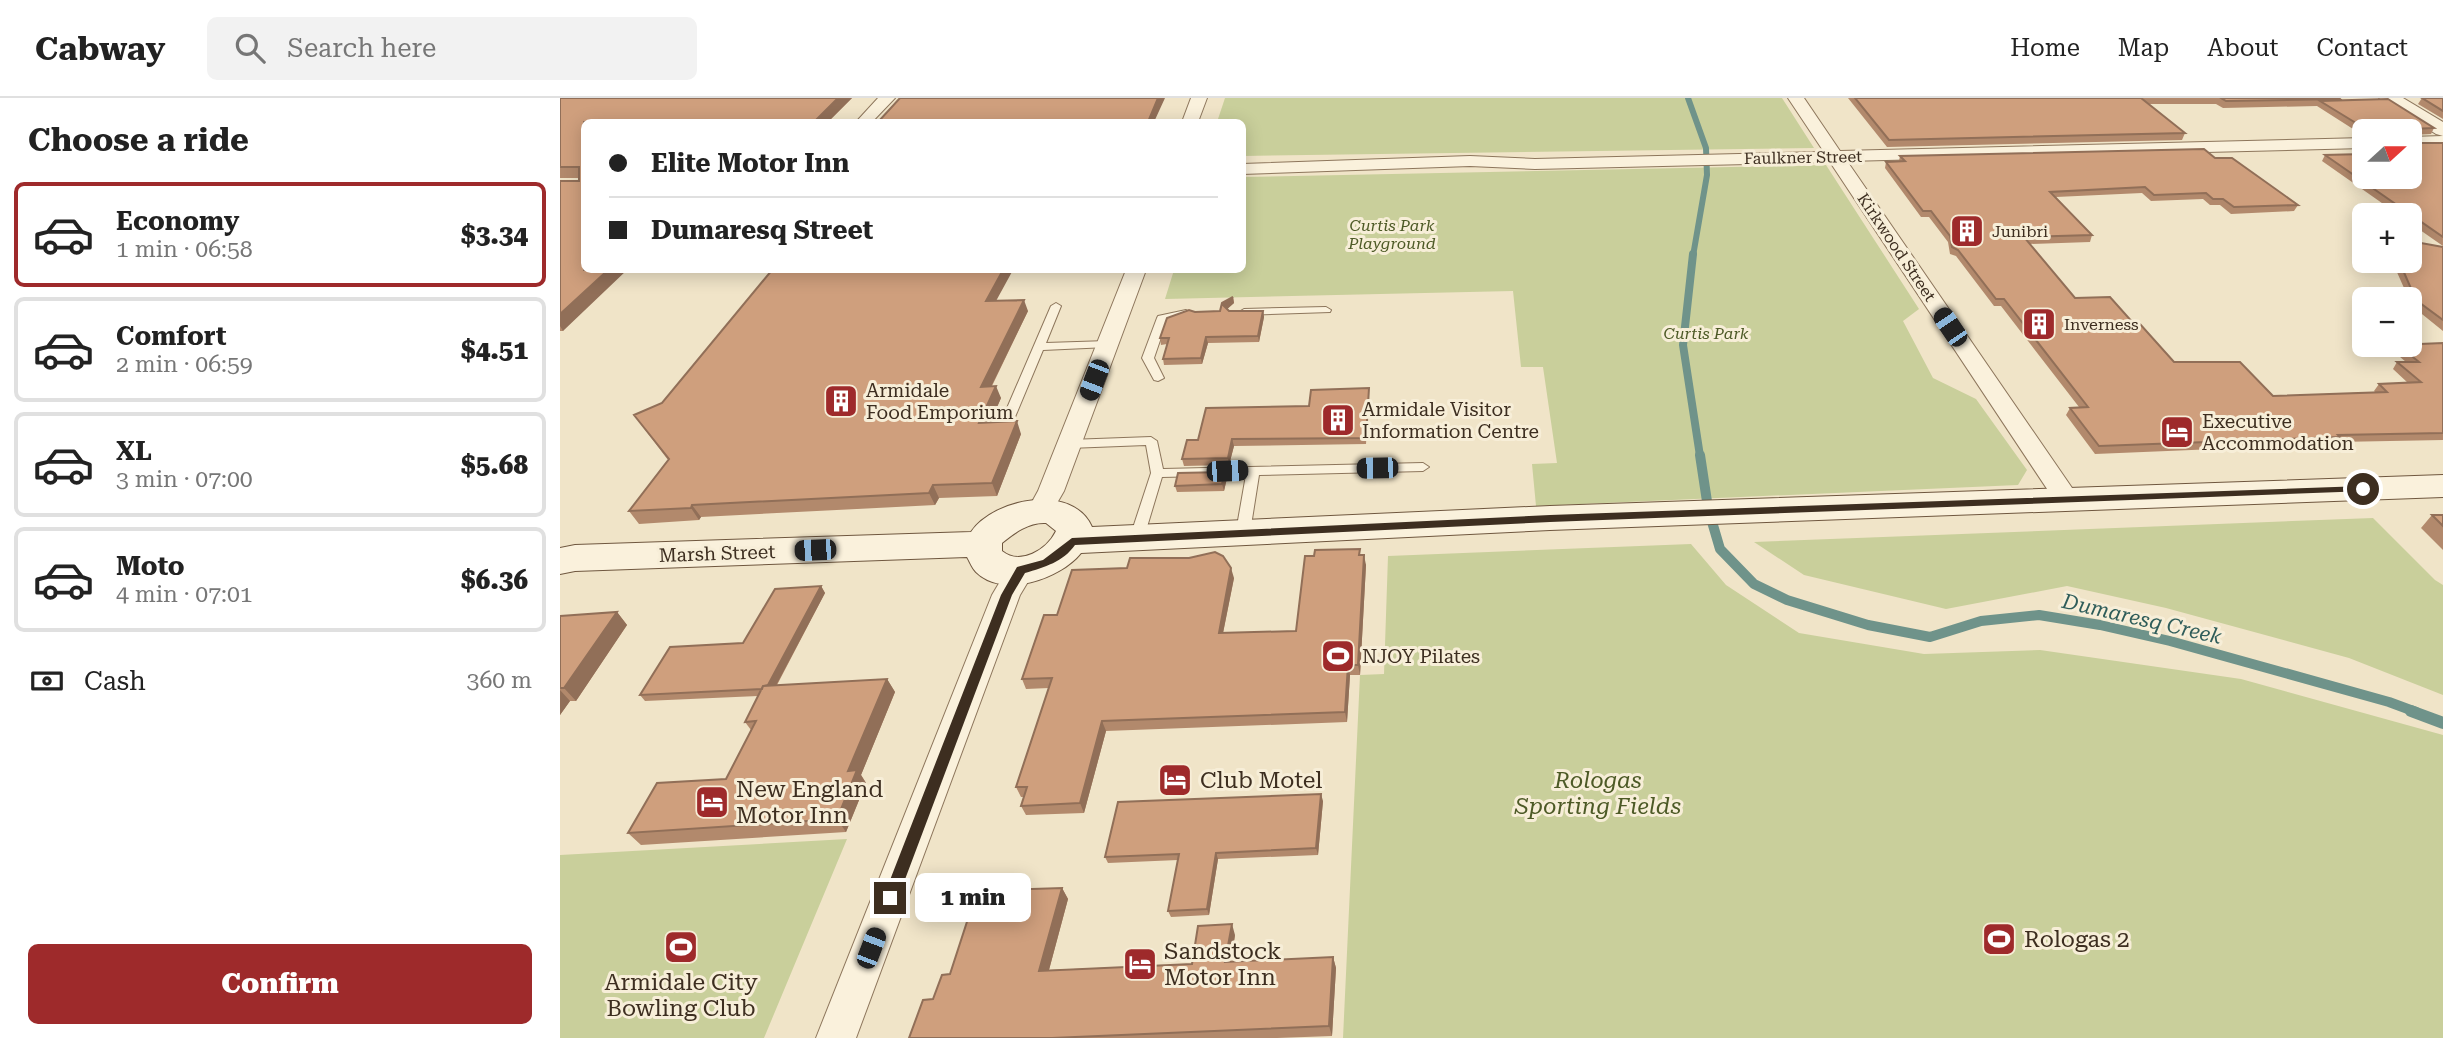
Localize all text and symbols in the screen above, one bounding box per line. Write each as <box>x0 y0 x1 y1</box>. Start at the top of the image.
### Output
search box <box>207 17 697 80</box>
text: Cabway <box>35 29 165 68</box>
icon: search <box>231 29 269 67</box>
text: Search here <box>287 33 436 63</box>
text: Home <box>2010 34 2080 62</box>
text: Map <box>2118 34 2169 62</box>
text: About <box>2207 34 2278 62</box>
text: Contact <box>2316 34 2408 62</box>
north arrow <box>2352 119 2422 189</box>
map controls <box>2352 119 2422 357</box>
text: Choose a ride <box>28 121 249 159</box>
street label: Faulkner Street <box>1744 147 1862 168</box>
text: Elite Motor Inn <box>651 148 849 178</box>
street label: Kirkwood Street <box>1853 190 1940 305</box>
icon: car <box>32 203 95 266</box>
button: + <box>2352 203 2422 273</box>
text: Economy <box>116 206 239 236</box>
building icon: Junibri <box>1948 212 1986 250</box>
text: Dumaresq Street <box>651 215 873 245</box>
park label: Curtis Park Playground <box>1347 216 1436 253</box>
text: $3.34 <box>461 220 528 250</box>
place label: Junibri <box>1992 222 2048 241</box>
text: 1 min · 06:58 <box>116 236 253 263</box>
button: − <box>2352 287 2422 357</box>
car <box>1930 304 1971 350</box>
building icon: Inverness <box>2020 305 2058 343</box>
place label: Inverness <box>2064 315 2139 334</box>
icon: car <box>32 318 95 381</box>
text: Comfort <box>116 321 226 351</box>
park label: Curtis Park <box>1664 324 1749 343</box>
text: $4.51 <box>461 335 528 365</box>
text: 2 min · 06:59 <box>116 351 253 378</box>
car <box>1077 357 1112 403</box>
place label: Armidale Food Emporium <box>866 379 1014 424</box>
building icon: Armidale Food Emporium <box>822 382 860 420</box>
place label: Armidale Visitor Information Centre <box>1362 398 1539 443</box>
building icon: Armidale Visitor Information Centre <box>1319 401 1357 439</box>
place label: Executive Accommodation <box>2202 410 2354 455</box>
hotel icon: Executive Accommodation <box>2158 413 2196 451</box>
icon: car <box>32 433 95 496</box>
text: XL <box>116 436 152 466</box>
text: $5.68 <box>461 450 528 480</box>
car <box>1356 457 1399 479</box>
car <box>1206 460 1249 482</box>
text: 3 min · 07:00 <box>116 466 253 493</box>
route start <box>2347 473 2379 505</box>
car <box>794 539 837 561</box>
street label: Marsh Street <box>658 540 776 567</box>
icon: car <box>32 548 95 611</box>
text: Moto <box>116 551 185 581</box>
text: $6.36 <box>461 565 528 595</box>
text: 4 min · 07:01 <box>116 581 253 608</box>
water label: Dumaresq Creek <box>2059 589 2225 649</box>
sports icon: NJOY Pilates <box>1319 637 1357 675</box>
place label: NJOY Pilates <box>1362 645 1480 668</box>
icon: cash <box>28 662 66 700</box>
text: Cash <box>84 666 146 696</box>
text: 360 m <box>467 667 532 694</box>
hotel icon: Club Motel <box>1156 761 1194 799</box>
place label: Club Motel <box>1200 767 1322 794</box>
park label: Rologas Sporting Fields <box>1514 767 1681 820</box>
place label: New England Motor Inn <box>736 776 883 829</box>
hotel icon: New England Motor Inn <box>693 783 731 821</box>
callout: 1 min <box>914 874 1030 922</box>
route end <box>874 882 906 914</box>
text: 1 min <box>941 884 1005 911</box>
sports icon: Rologas 2 <box>1980 920 2018 958</box>
car <box>854 925 889 971</box>
place label: Rologas 2 <box>2024 926 2130 953</box>
sports icon: Armidale City Bowling Club <box>662 928 700 966</box>
place label: Sandstock Motor Inn <box>1164 938 1282 991</box>
button: Confirm <box>28 944 532 1024</box>
hotel icon: Sandstock Motor Inn <box>1121 945 1159 983</box>
place label: Armidale City Bowling Club <box>604 969 758 1022</box>

